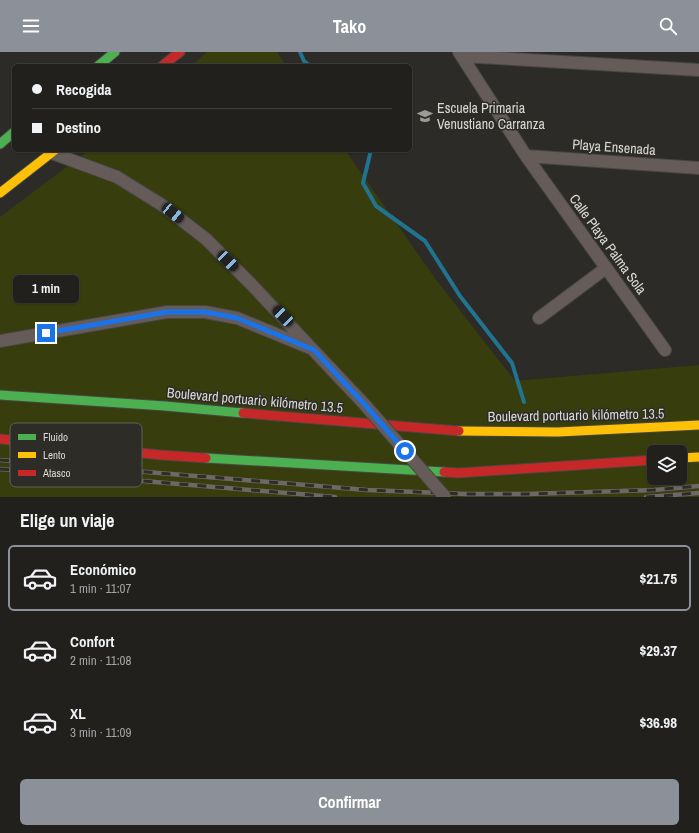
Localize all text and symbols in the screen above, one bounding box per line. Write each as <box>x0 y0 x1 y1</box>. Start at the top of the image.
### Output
text: Tako <box>333 14 366 39</box>
icon: menu <box>20 15 42 37</box>
icon: search <box>657 15 679 37</box>
text: Recogida <box>56 79 111 100</box>
place label: Escuela Primaria Venustiano Carranza <box>437 99 545 133</box>
school or university icon: Escuela Primaria Venustiano Carranza <box>416 107 434 125</box>
text: Destino <box>56 117 101 138</box>
street label: Playa Ensenada <box>572 135 657 159</box>
street label: Calle Playa Palma Sola <box>565 190 651 298</box>
car <box>160 201 186 225</box>
car <box>215 248 241 274</box>
callout: 1 min <box>13 275 79 303</box>
text: 1 min <box>32 280 60 297</box>
car <box>270 303 296 329</box>
route end <box>37 324 55 342</box>
street label: Boulevard portuario kilómetro 13.5 <box>166 383 344 417</box>
street label: Boulevard portuario kilómetro 13.5 <box>487 404 665 426</box>
legend <box>10 423 142 487</box>
text: Fluido <box>43 430 68 444</box>
route start <box>396 442 414 460</box>
map controls <box>647 445 687 485</box>
button: layers <box>647 445 687 485</box>
text: Lento <box>43 448 66 462</box>
text: Atasco <box>42 466 71 480</box>
text: Elige un viaje <box>20 508 114 533</box>
text: Económico <box>70 559 136 580</box>
icon: car <box>22 560 58 596</box>
text: $21.75 <box>639 568 677 589</box>
text: 1 min · 11:07 <box>70 580 131 597</box>
text: Confort <box>70 631 114 652</box>
icon: car <box>22 632 58 668</box>
text: $29.37 <box>639 640 677 661</box>
text: 2 min · 11:08 <box>70 652 131 669</box>
text: XL <box>70 703 86 724</box>
icon: car <box>22 704 58 740</box>
text: $36.98 <box>639 712 677 733</box>
text: 3 min · 11:09 <box>70 724 131 741</box>
button: Confirmar <box>20 779 679 825</box>

